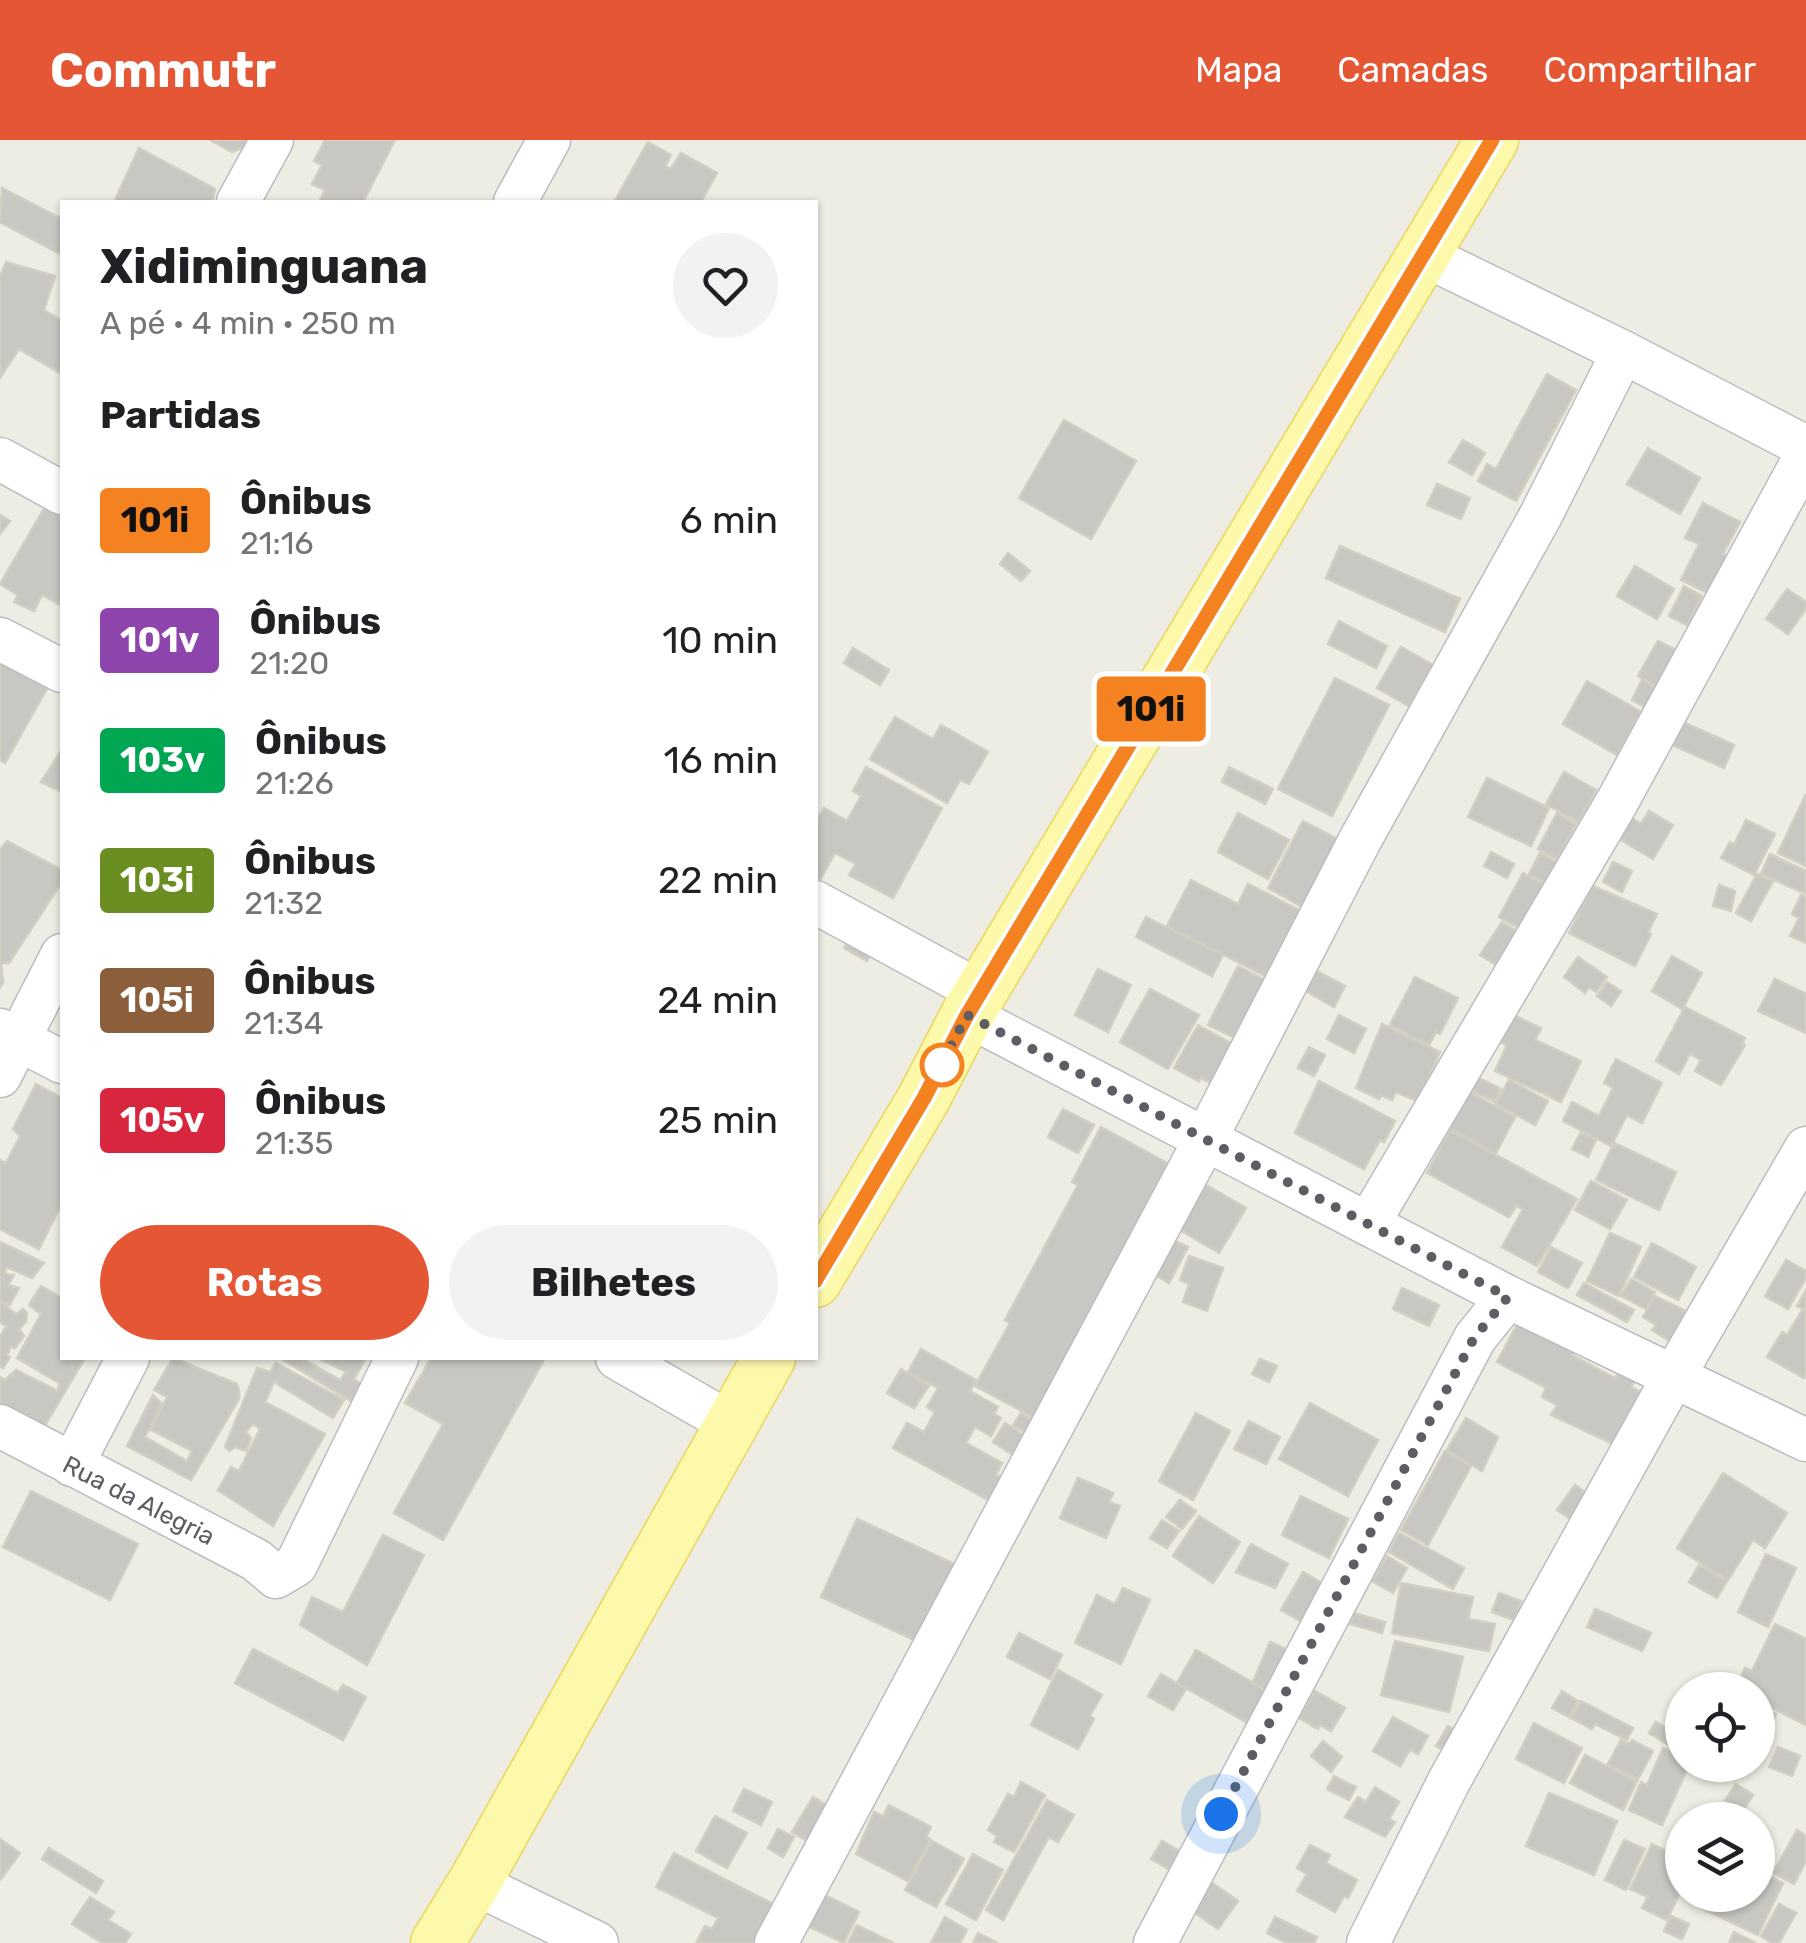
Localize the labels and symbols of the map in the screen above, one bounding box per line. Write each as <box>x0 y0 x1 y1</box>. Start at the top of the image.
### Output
line badge: 101i <box>1081 676 1221 742</box>
unlabelled marker <box>921 1044 963 1086</box>
street label: Rua da Alegria <box>58 1450 220 1551</box>
your location <box>1196 1789 1246 1839</box>

